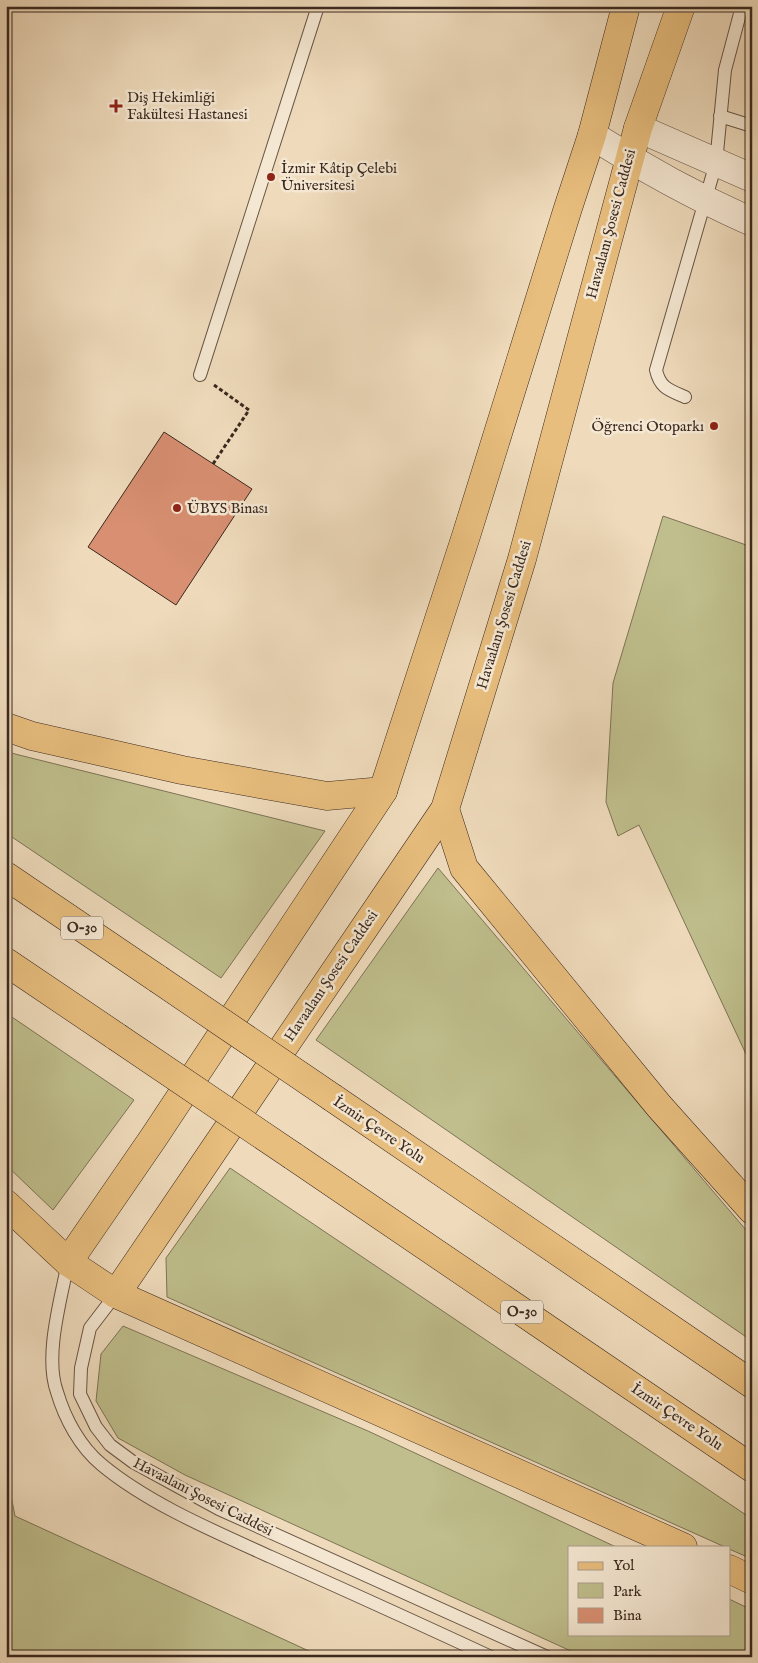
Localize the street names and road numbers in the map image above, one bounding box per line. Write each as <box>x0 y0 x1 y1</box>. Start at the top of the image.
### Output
street label: Havaalanı Şosesi Caddesi <box>582 147 640 301</box>
street label: Havaalanı Şosesi Caddesi <box>472 538 536 692</box>
street label: Havaalanı Şosesi Caddesi <box>280 907 382 1045</box>
road number: O-30 <box>61 916 103 940</box>
street label: İzmir Çevre Yolu <box>329 1092 429 1168</box>
road number: O-30 <box>501 1300 543 1324</box>
street label: İzmir Çevre Yolu <box>627 1379 727 1455</box>
street label: Havaalanı Şosesi Caddesi <box>130 1453 276 1541</box>

